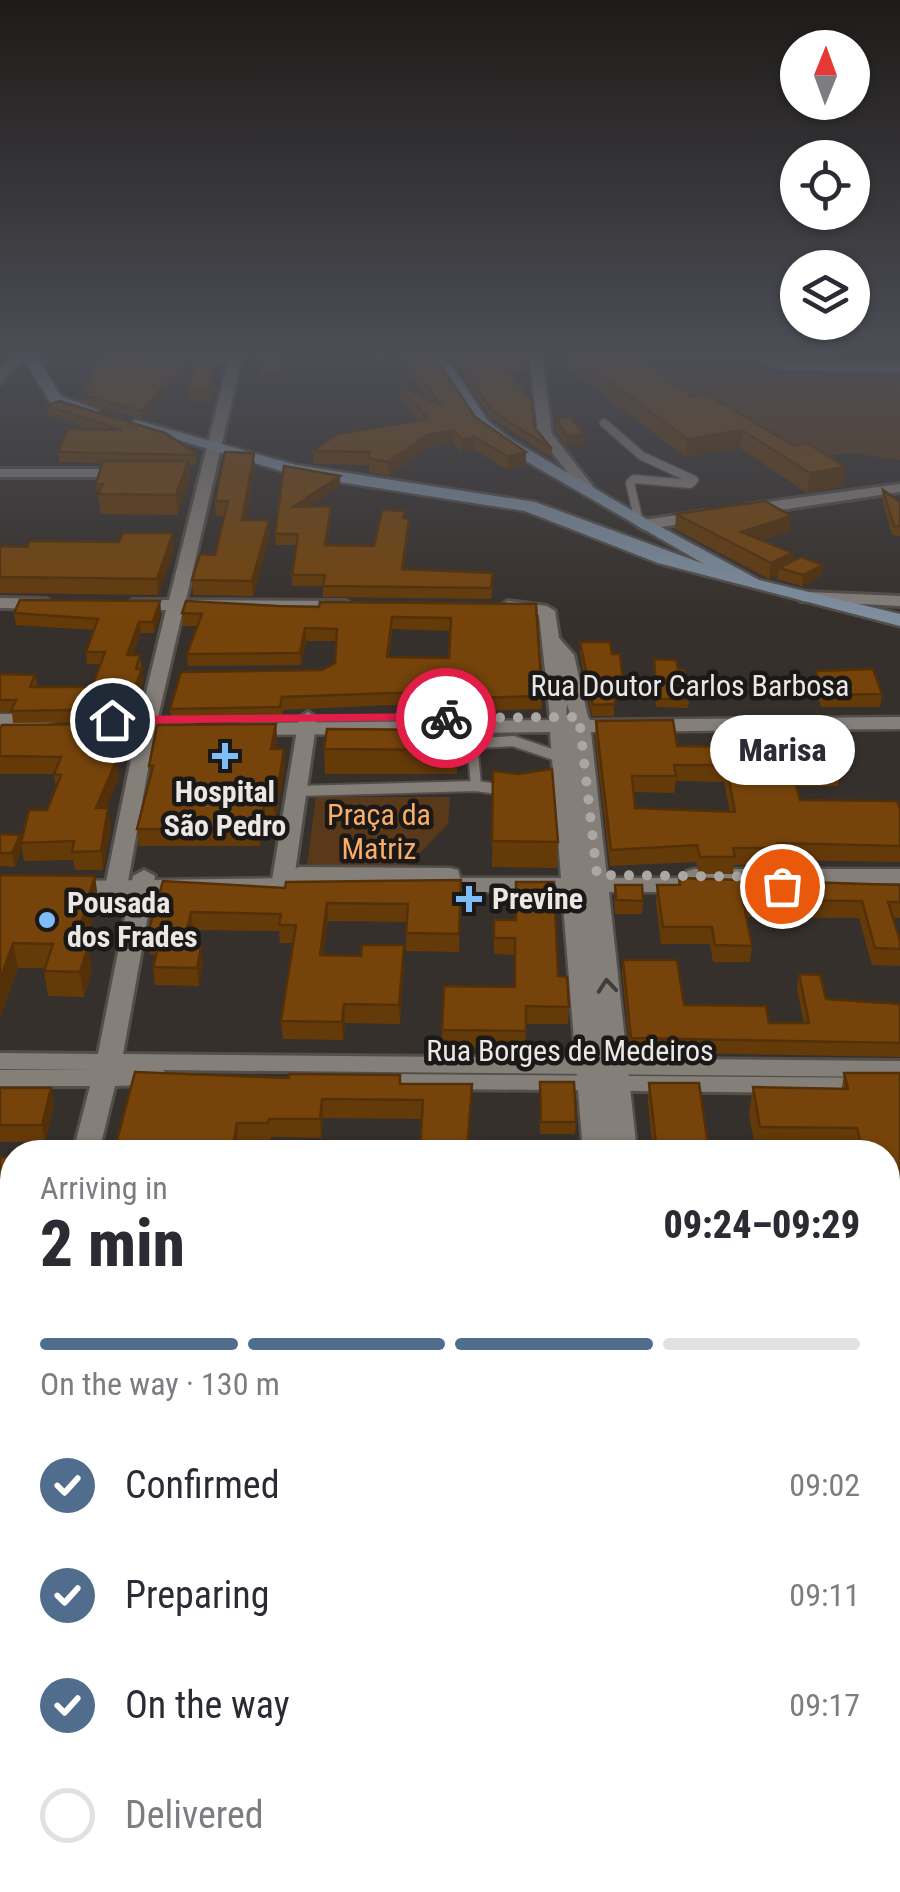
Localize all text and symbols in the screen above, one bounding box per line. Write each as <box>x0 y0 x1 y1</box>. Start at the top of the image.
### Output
north arrow <box>780 30 870 120</box>
map controls <box>780 30 870 340</box>
button: locate <box>780 140 870 230</box>
button: layers <box>780 250 870 340</box>
courier <box>396 668 496 768</box>
street label: Rua Doutor Carlos Barbosa <box>531 668 849 703</box>
pin <box>70 678 155 763</box>
icon: bike <box>419 691 474 746</box>
icon: home <box>85 693 140 748</box>
callout: Marisa <box>710 716 854 786</box>
text: Marisa <box>739 731 826 769</box>
marker: Hospital São Pedro <box>212 743 238 769</box>
place label: Hospital São Pedro <box>164 774 286 843</box>
park label: Praça da Matriz <box>327 797 431 866</box>
pin <box>740 844 825 929</box>
icon: bag <box>755 859 810 914</box>
place label: Previne <box>492 881 583 916</box>
place label: Pousada dos Frades <box>67 885 198 954</box>
marker: Previne <box>456 886 482 912</box>
marker: Pousada dos Frades <box>36 909 58 931</box>
one-way arrow <box>597 977 618 993</box>
street label: Rua Borges de Medeiros <box>426 1033 714 1068</box>
text: Arriving in <box>40 1169 168 1207</box>
text: 09:24–09:29 <box>663 1203 860 1247</box>
text: 2 min <box>40 1206 185 1282</box>
text: On the way · 130 m <box>40 1365 280 1403</box>
icon: check <box>40 1458 95 1513</box>
text: Confirmed <box>125 1463 280 1507</box>
text: 09:02 <box>789 1466 860 1504</box>
icon: check <box>40 1568 95 1623</box>
text: Preparing <box>125 1573 270 1617</box>
text: 09:11 <box>789 1576 860 1614</box>
icon: check <box>40 1678 95 1733</box>
text: On the way <box>125 1683 290 1727</box>
text: 09:17 <box>789 1686 860 1724</box>
text: Delivered <box>125 1793 264 1837</box>

